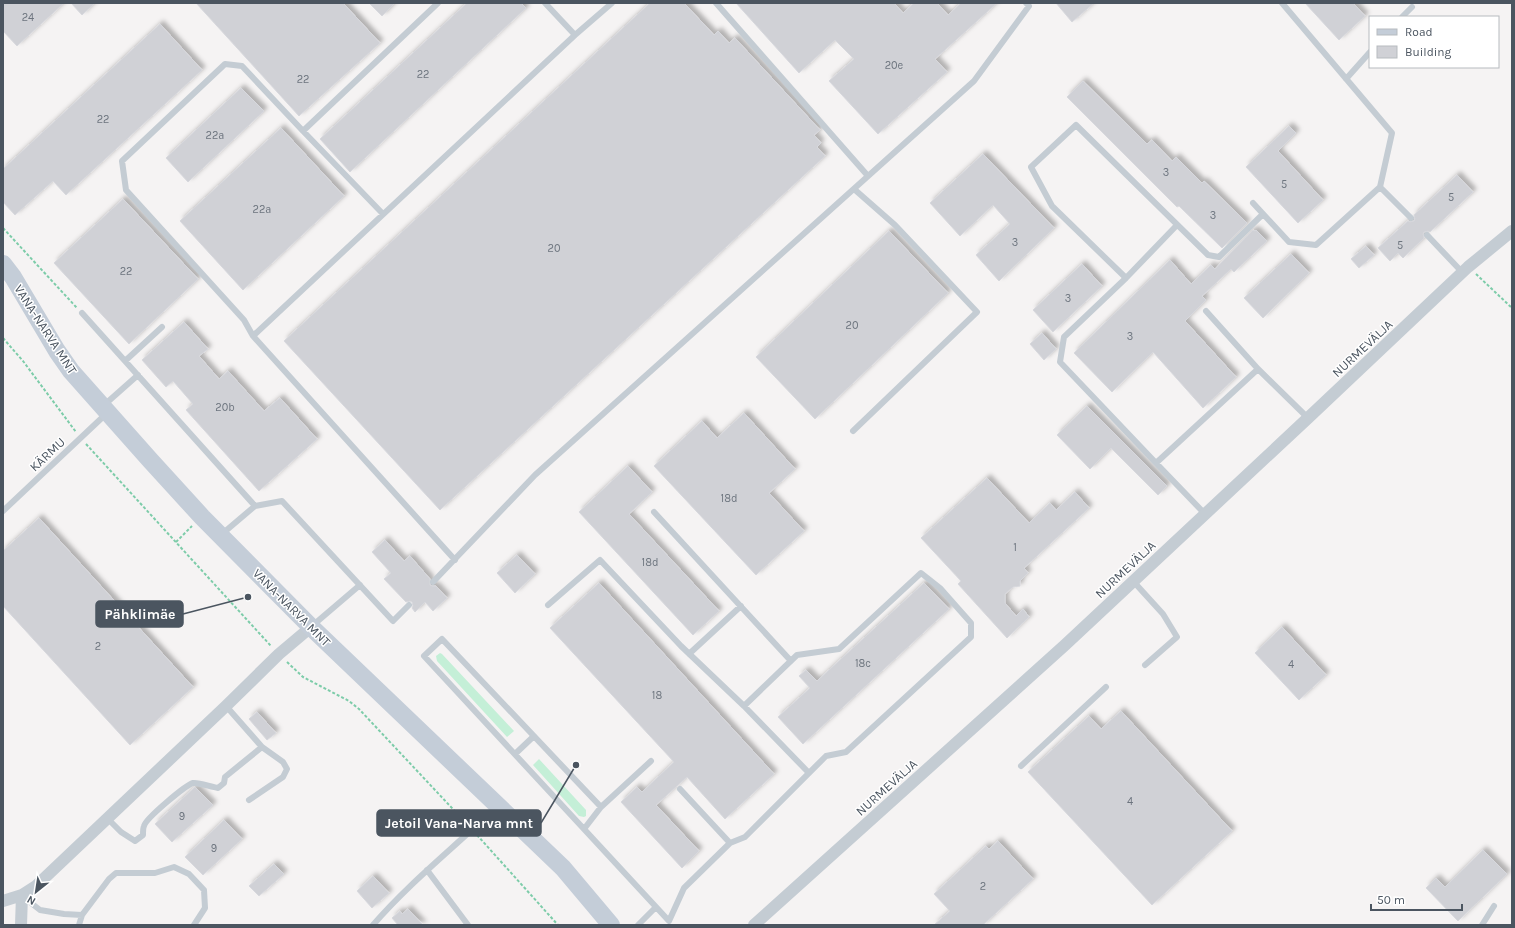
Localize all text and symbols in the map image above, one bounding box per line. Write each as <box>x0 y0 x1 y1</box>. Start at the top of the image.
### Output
house number: 24 <box>22 11 34 24</box>
legend <box>1369 16 1499 68</box>
text: Road <box>1405 25 1433 39</box>
text: Building <box>1405 45 1452 59</box>
house number: 20e <box>885 59 904 72</box>
house number: 22 <box>417 68 429 81</box>
house number: 22 <box>297 73 309 86</box>
house number: 22 <box>97 113 109 126</box>
house number: 22a <box>206 129 224 142</box>
house number: 3 <box>1163 166 1169 179</box>
house number: 5 <box>1281 178 1287 191</box>
house number: 5 <box>1448 191 1454 204</box>
house number: 22a <box>253 203 271 216</box>
house number: 3 <box>1210 209 1216 222</box>
house number: 3 <box>1012 236 1018 249</box>
house number: 5 <box>1397 239 1403 252</box>
house number: 20 <box>548 242 560 255</box>
house number: 22 <box>120 265 132 278</box>
street label: VANA-NARVA MNT <box>11 282 80 377</box>
house number: 3 <box>1065 292 1071 305</box>
street label: NURMEVÄLJA <box>1328 316 1396 380</box>
house number: 20 <box>846 319 858 332</box>
house number: 3 <box>1127 330 1133 343</box>
house number: 20b <box>215 401 235 414</box>
street label: KÄRMU <box>26 434 68 474</box>
house number: 18d <box>721 492 737 505</box>
street label: NURMEVÄLJA <box>1091 537 1159 601</box>
house number: 1 <box>1013 541 1017 554</box>
house number: 18d <box>642 556 658 569</box>
street label: VANA-NARVA MNT <box>250 565 334 650</box>
callout: Pähklimäe <box>96 601 183 627</box>
text: Pähklimäe <box>104 606 176 623</box>
house number: 2 <box>95 640 101 653</box>
house number: 18c <box>855 657 871 670</box>
house number: 4 <box>1288 658 1294 671</box>
house number: 18 <box>652 689 662 702</box>
street label: NURMEVÄLJA <box>852 755 920 819</box>
house number: 4 <box>1127 795 1133 808</box>
house number: 9 <box>179 810 185 823</box>
callout: Jetoil Vana-Narva mnt <box>377 810 541 836</box>
text: Jetoil Vana-Narva mnt <box>385 815 533 832</box>
house number: 9 <box>211 842 217 855</box>
north arrow <box>16 872 56 912</box>
house number: 2 <box>980 880 986 893</box>
scale bar <box>1371 886 1462 912</box>
text: N <box>25 893 38 908</box>
text: 50 m <box>1377 893 1405 907</box>

